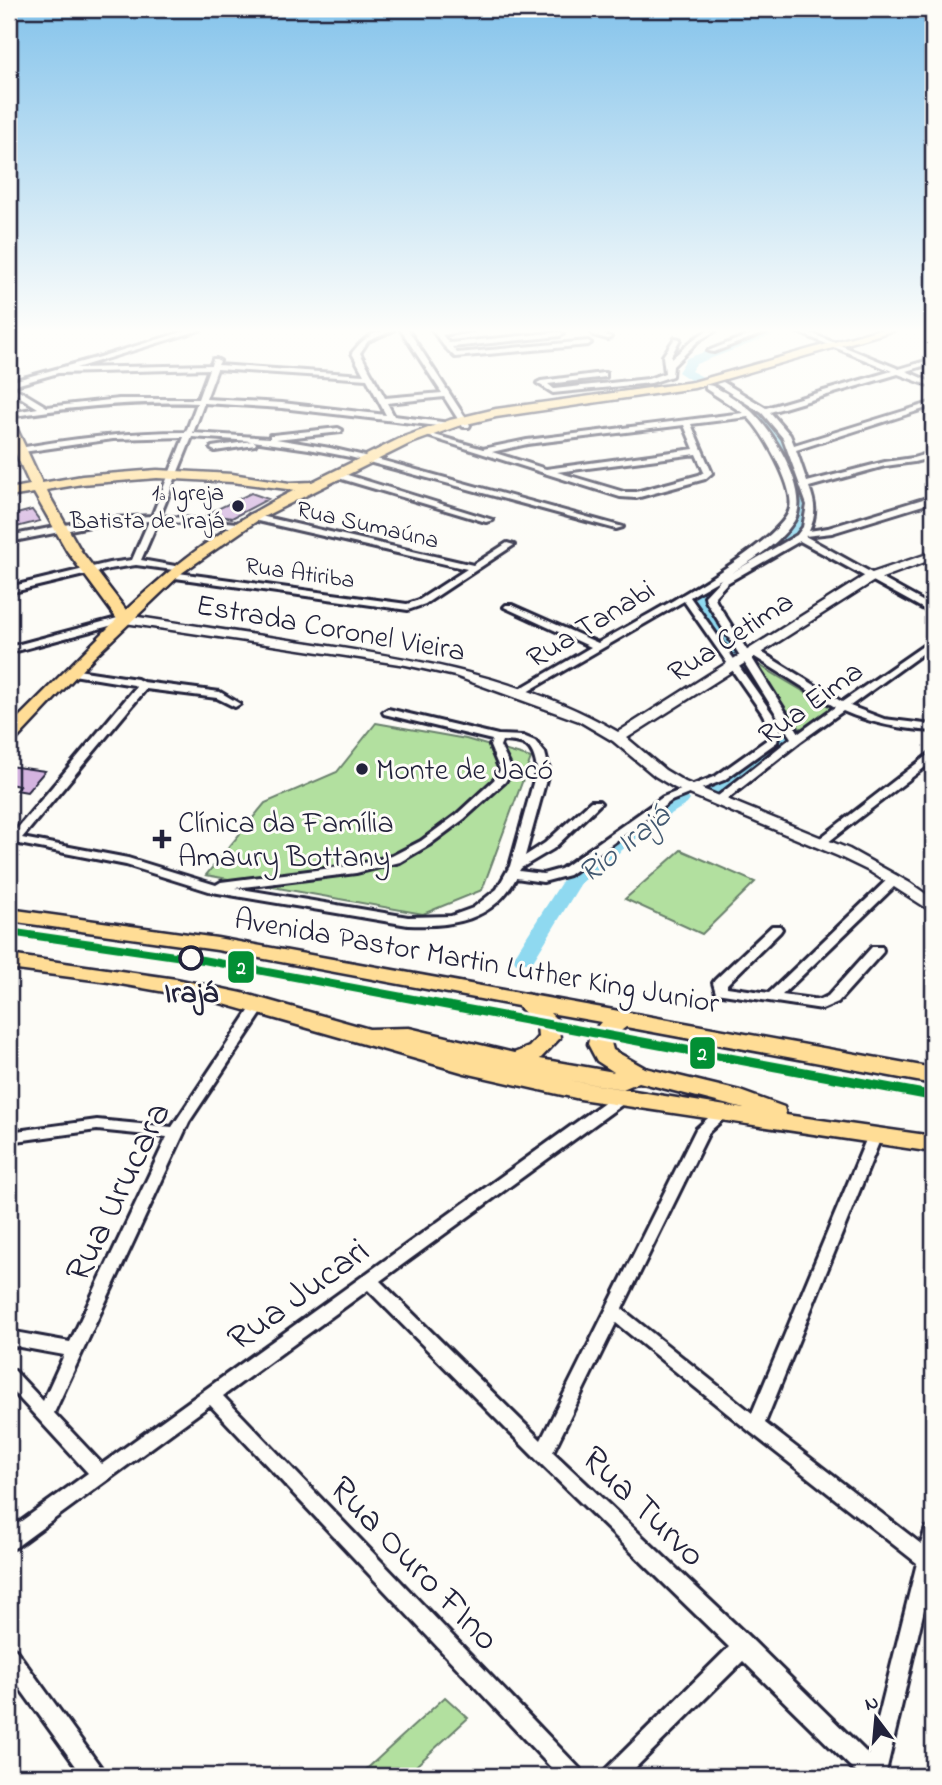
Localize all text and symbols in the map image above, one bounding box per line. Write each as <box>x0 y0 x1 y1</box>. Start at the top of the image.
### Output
place label: 1ª Igreja Batista de Irajá <box>69 477 224 540</box>
street label: Rua Sumaúna <box>293 493 442 560</box>
marker: 1ª Igreja Batista de Irajá <box>230 498 246 514</box>
street label: Rua Atiriba <box>243 549 357 599</box>
street label: Rua Tanabi <box>519 570 664 681</box>
street label: Rua Cetima <box>660 581 803 696</box>
street label: Estrada Coronel Vieira <box>192 585 469 675</box>
street label: Rua Eima <box>750 651 873 758</box>
place label: Monte de Jacó <box>376 750 553 794</box>
marker: Monte de Jacó <box>354 761 370 777</box>
water label: Rio Irajá <box>569 794 683 897</box>
place label: Clínica da Família Amaury Bottany <box>178 803 394 881</box>
marker: Clínica da Família Amaury Bottany <box>152 829 172 849</box>
street label: Avenida Pastor Martin Luther King Junior <box>231 899 723 1027</box>
marker: Irajá <box>179 946 203 970</box>
line badge: 2 <box>227 950 255 984</box>
text: 2 <box>235 956 246 983</box>
place label: Irajá <box>164 973 219 1017</box>
line badge: 2 <box>689 1036 716 1070</box>
text: 2 <box>696 1042 707 1069</box>
street label: Rua Urucara <box>53 1094 186 1292</box>
street label: Rua Jucari <box>217 1226 382 1366</box>
street label: Rua Turvo <box>567 1434 717 1581</box>
street label: Rua Ouro FIno <box>315 1465 511 1665</box>
north arrow <box>841 1684 911 1754</box>
text: N <box>862 1689 882 1719</box>

